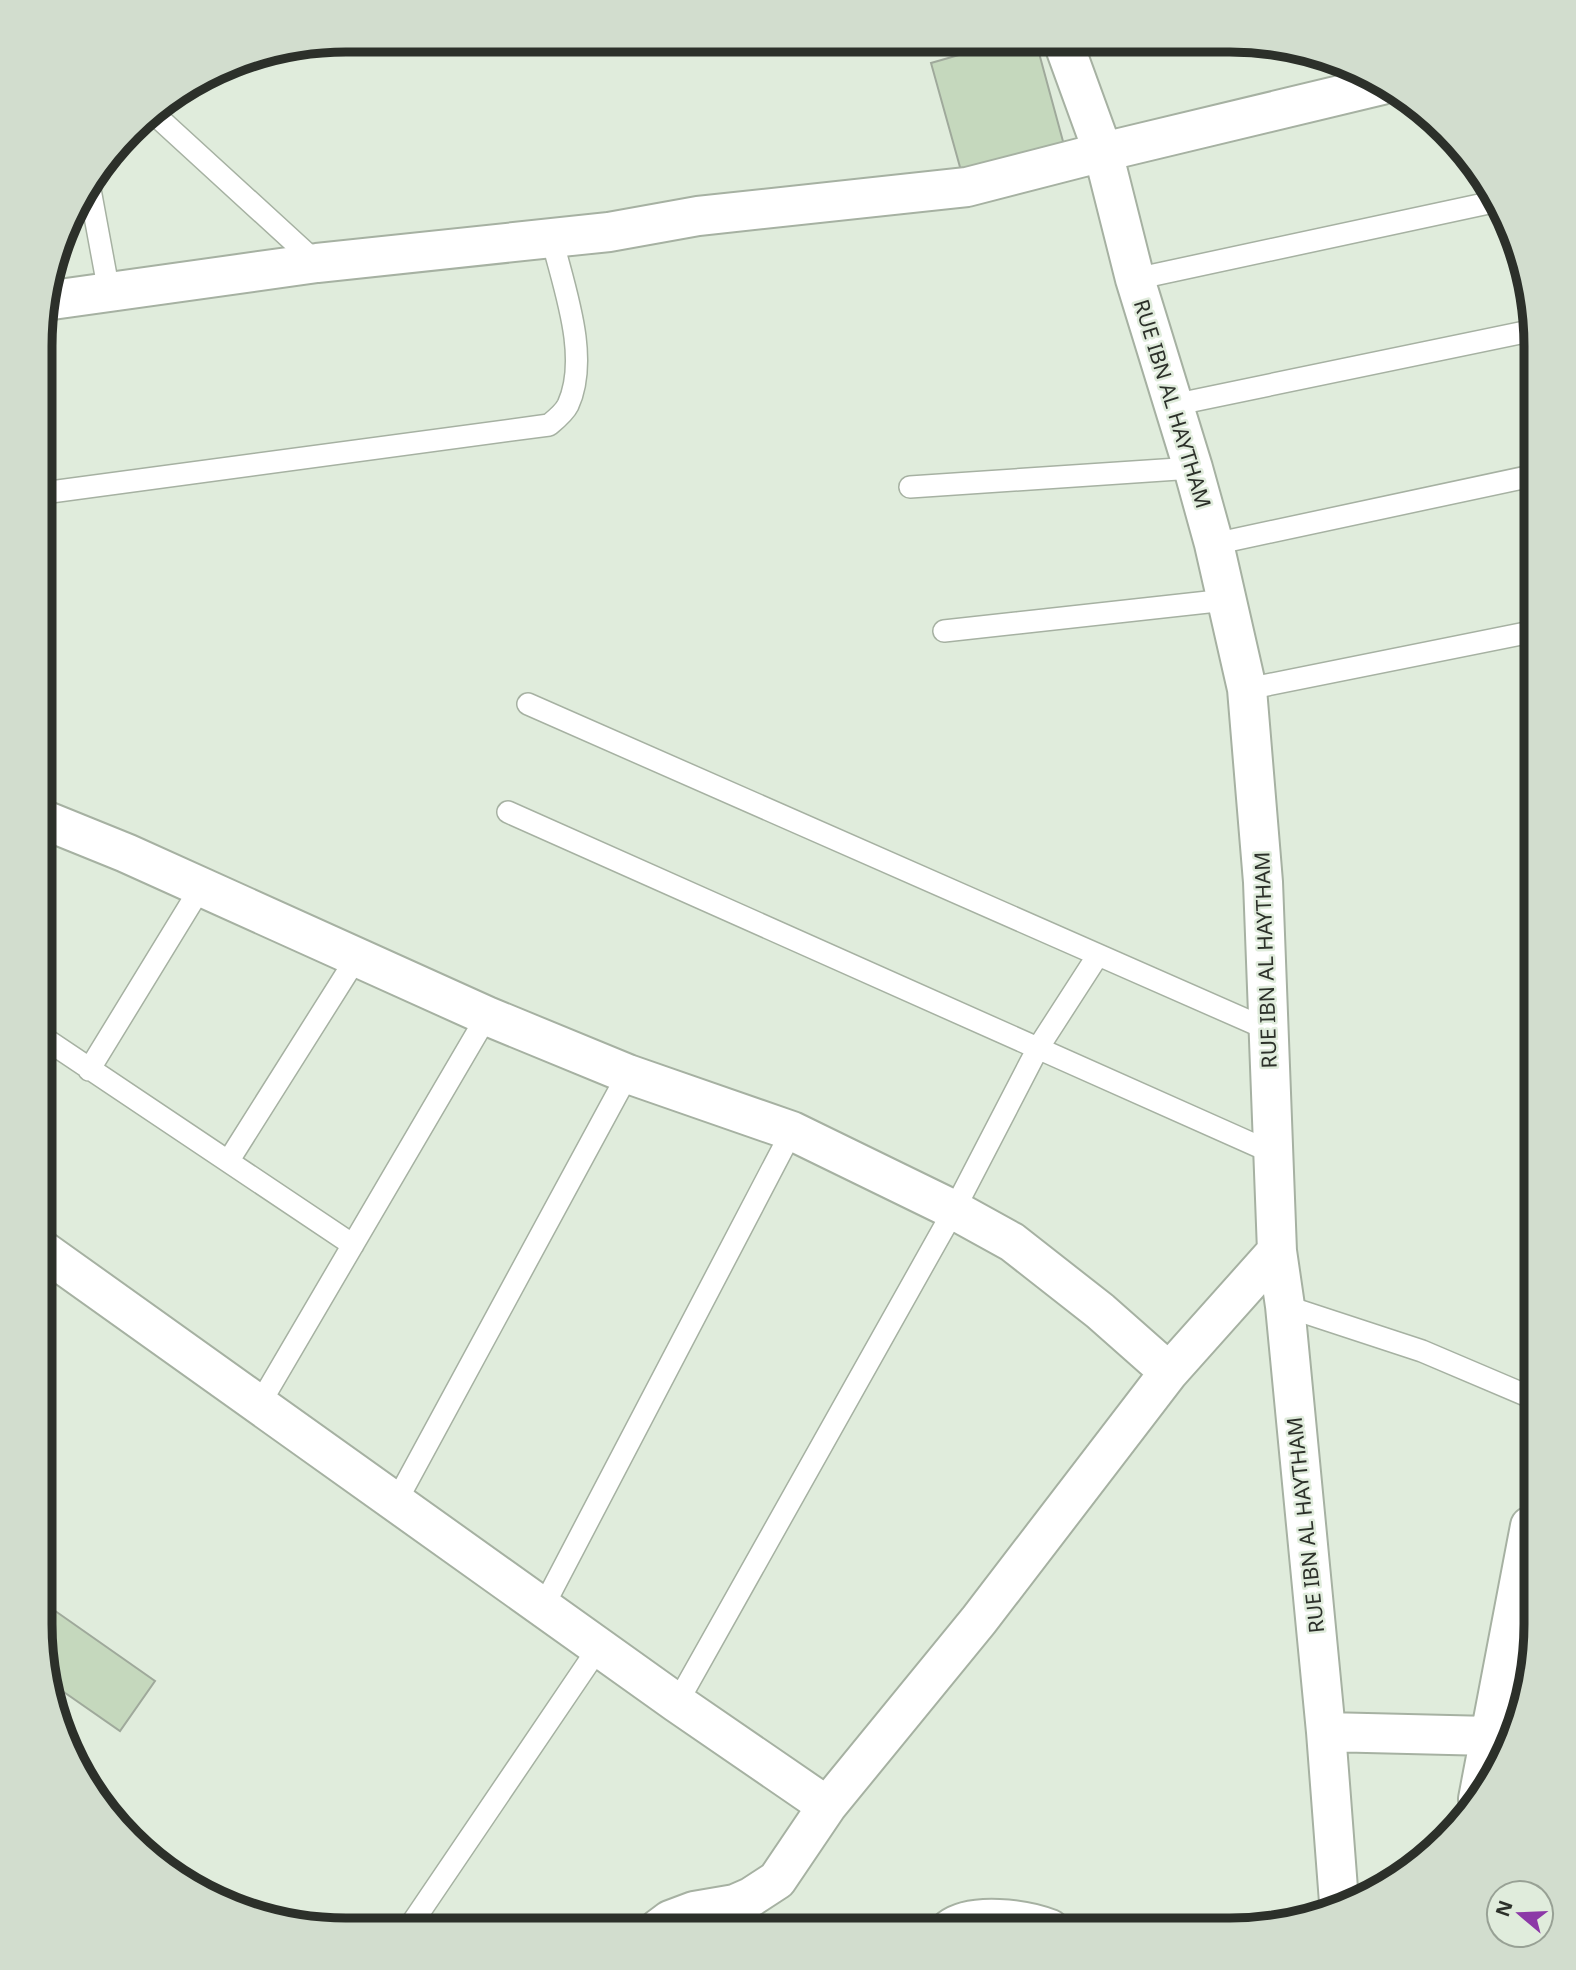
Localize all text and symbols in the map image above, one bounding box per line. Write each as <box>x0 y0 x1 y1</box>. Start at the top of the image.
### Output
street label: RUE IBN AL HAYTHAM <box>1128 296 1218 512</box>
street label: RUE IBN AL HAYTHAM <box>1247 851 1283 1069</box>
street label: RUE IBN AL HAYTHAM <box>1280 1416 1330 1634</box>
north arrow <box>1485 1879 1555 1949</box>
text: N <box>1489 1897 1519 1920</box>

